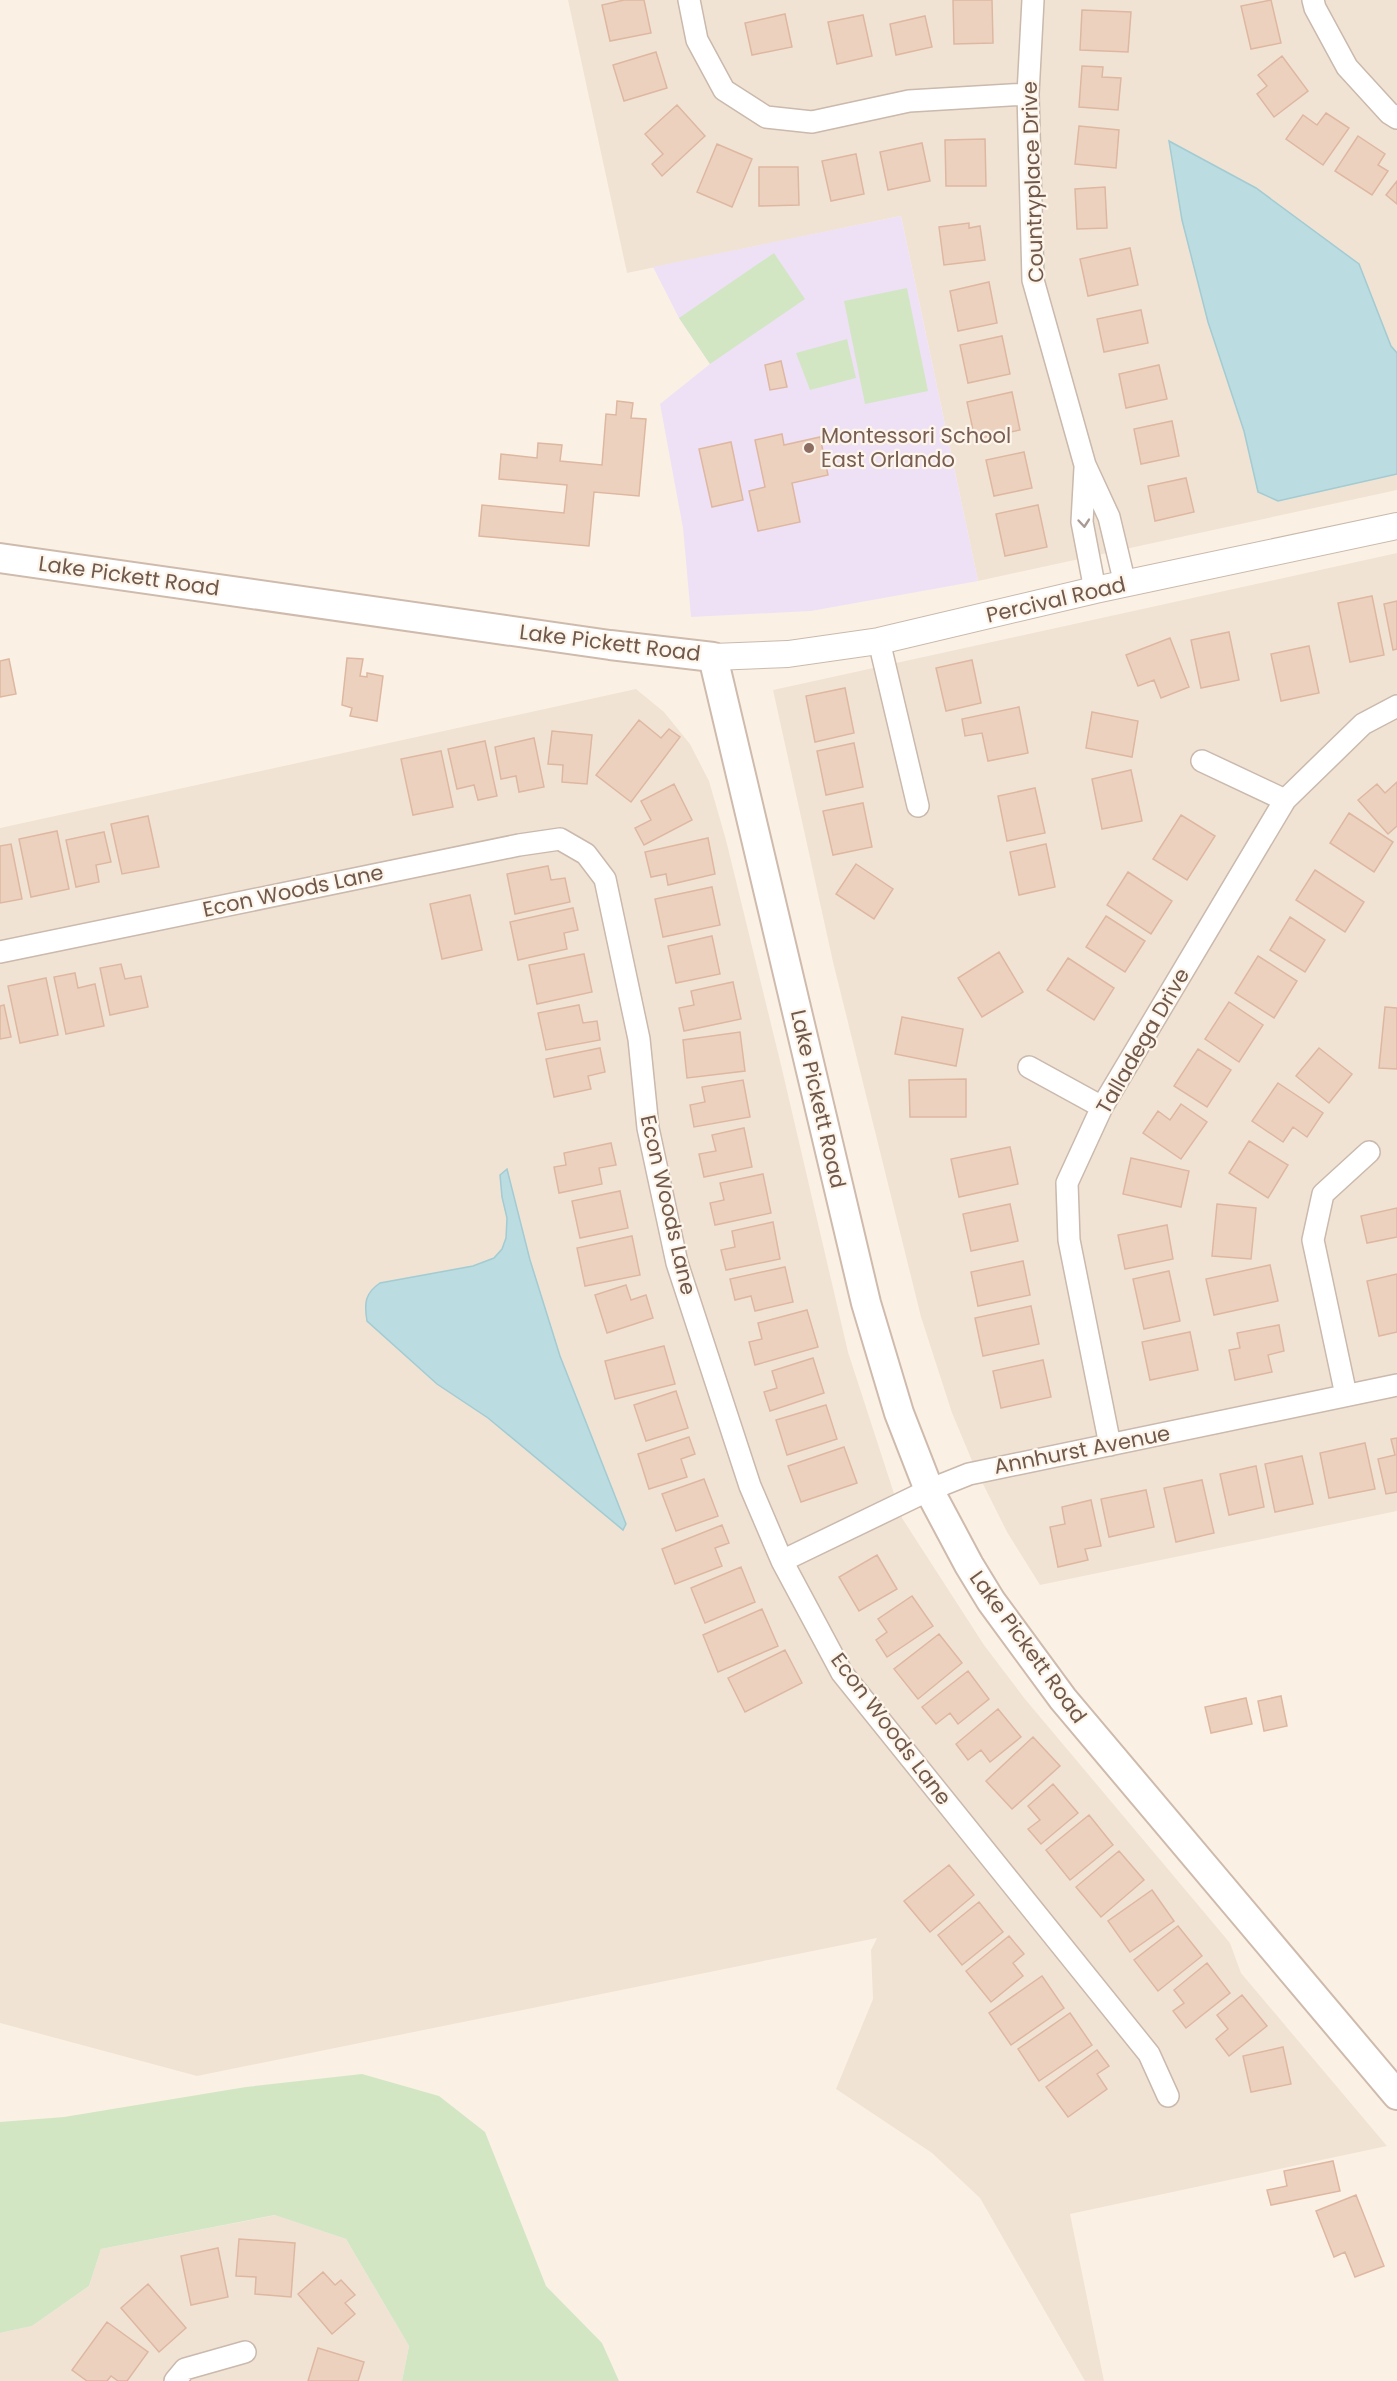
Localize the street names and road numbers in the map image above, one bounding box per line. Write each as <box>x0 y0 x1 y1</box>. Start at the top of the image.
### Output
street label: Countryplace Drive <box>1014 81 1051 283</box>
street label: Lake Pickett Road <box>37 548 221 603</box>
street label: Percival Road <box>983 569 1128 630</box>
street label: Lake Pickett Road <box>518 617 702 668</box>
street label: Econ Woods Lane <box>200 857 386 924</box>
street label: Talladega Drive <box>1089 963 1196 1119</box>
street label: Lake Pickett Road <box>784 1007 853 1191</box>
street label: Econ Woods Lane <box>634 1112 703 1298</box>
street label: Annhurst Avenue <box>991 1418 1172 1481</box>
street label: Lake Pickett Road <box>963 1565 1094 1729</box>
street label: Econ Woods Lane <box>824 1647 958 1811</box>

